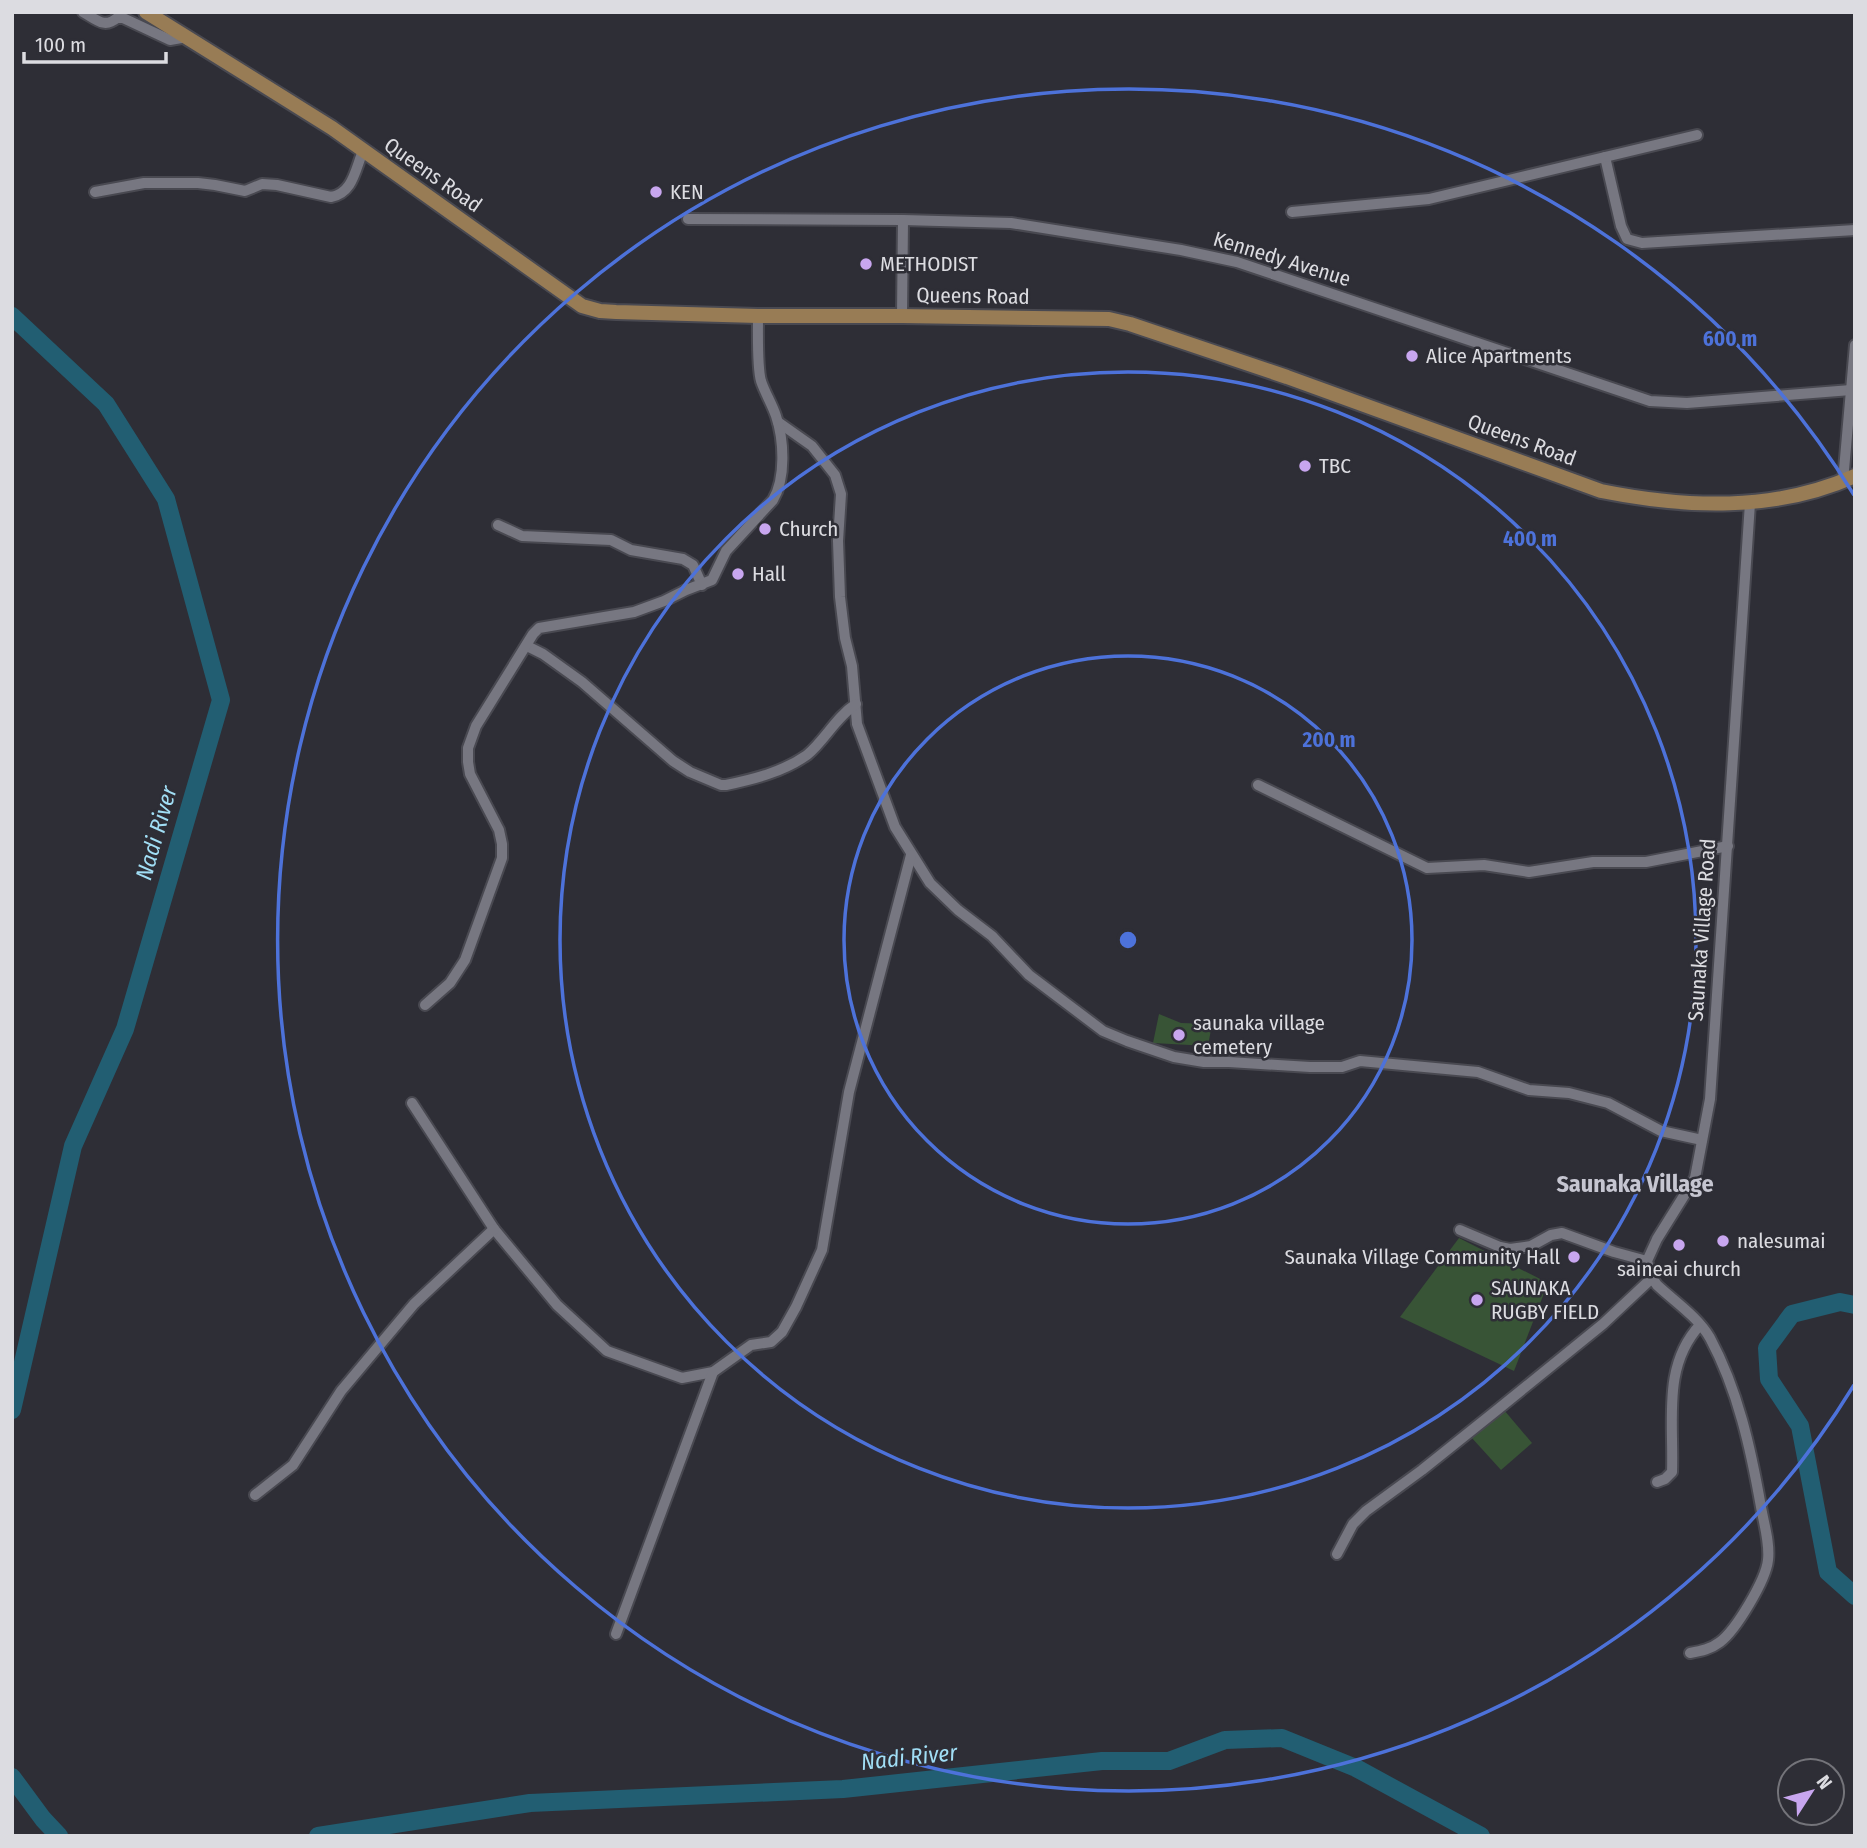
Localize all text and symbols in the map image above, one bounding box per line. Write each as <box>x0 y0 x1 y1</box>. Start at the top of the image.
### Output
scale bar <box>24 21 166 65</box>
text: 100 m <box>35 32 86 58</box>
street label: Queens Road <box>379 132 487 218</box>
place label: KEN <box>670 179 704 205</box>
marker: KEN <box>648 184 664 200</box>
street label: Kennedy Avenue <box>1210 226 1354 292</box>
place label: METHODIST <box>880 251 978 277</box>
marker: METHODIST <box>858 256 874 272</box>
street label: Queens Road <box>916 282 1030 310</box>
text: 600 m <box>1703 326 1757 352</box>
place label: Alice Apartments <box>1426 343 1572 369</box>
marker: Alice Apartments <box>1404 348 1420 364</box>
street label: Queens Road <box>1464 408 1580 472</box>
place label: TBC <box>1319 453 1351 479</box>
marker: TBC <box>1297 458 1313 474</box>
place label: Church <box>779 516 838 542</box>
marker: Church <box>757 521 773 537</box>
text: 400 m <box>1503 526 1557 552</box>
place label: Hall <box>752 561 786 587</box>
marker: Hall <box>730 566 746 582</box>
text: 200 m <box>1301 727 1356 753</box>
water label: Nadi River <box>129 782 183 883</box>
street label: Saunaka Village Road <box>1683 838 1721 1022</box>
centre of rings <box>1116 928 1140 952</box>
place label: saunaka village cemetery <box>1193 1010 1325 1060</box>
marker: saunaka village cemetery <box>1171 1027 1187 1043</box>
district label: Saunaka Village <box>1556 1170 1714 1198</box>
place label: nalesumai <box>1737 1228 1826 1254</box>
marker: nalesumai <box>1715 1233 1731 1249</box>
marker: saineai church <box>1671 1237 1687 1253</box>
place label: Saunaka Village Community Hall <box>1284 1244 1560 1270</box>
marker: Saunaka Village Community Hall <box>1566 1249 1582 1265</box>
place label: saineai church <box>1617 1256 1741 1282</box>
place label: SAUNAKA RUGBY FIELD <box>1491 1275 1599 1325</box>
marker: SAUNAKA RUGBY FIELD <box>1469 1292 1485 1308</box>
water label: Nadi River <box>860 1738 959 1776</box>
north arrow <box>1776 1757 1846 1827</box>
text: N <box>1812 1771 1837 1794</box>

